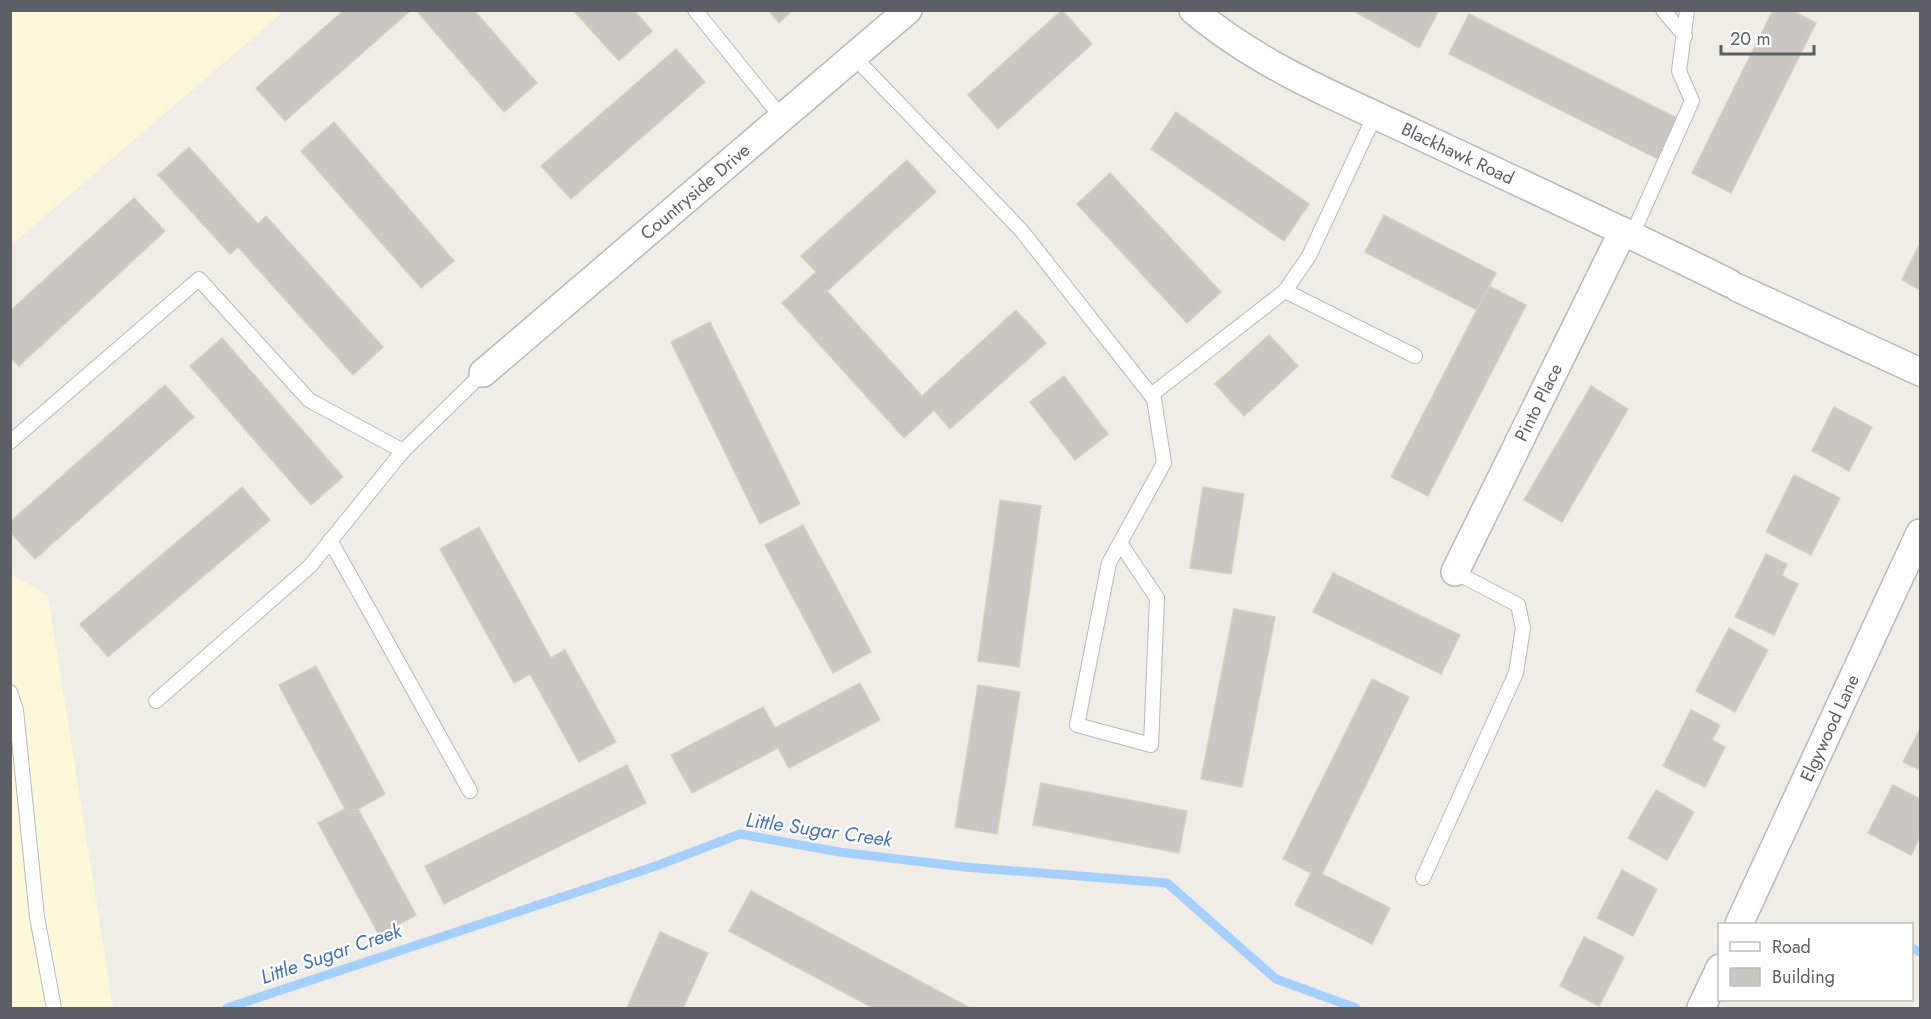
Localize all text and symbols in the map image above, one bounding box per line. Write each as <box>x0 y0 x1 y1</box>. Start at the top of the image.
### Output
scale bar <box>1721 18 1814 56</box>
text: 20 m <box>1730 26 1770 52</box>
street label: Blackhawk Road <box>1397 116 1518 191</box>
street label: Countryside Drive <box>635 137 756 246</box>
street label: Pinto Place <box>1508 359 1569 446</box>
street label: Elgywood Lane <box>1794 670 1866 786</box>
water label: Little Sugar Creek <box>744 805 895 855</box>
water label: Little Sugar Creek <box>257 916 407 992</box>
legend <box>1718 923 1913 1001</box>
text: Road <box>1772 934 1811 960</box>
text: Building <box>1772 964 1835 990</box>

